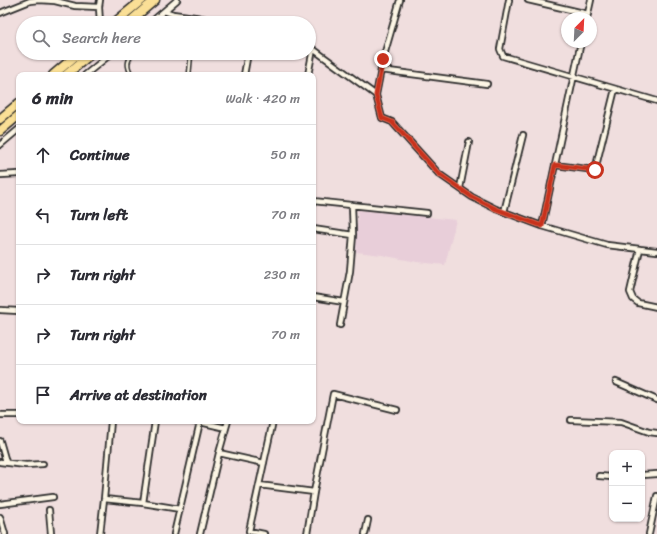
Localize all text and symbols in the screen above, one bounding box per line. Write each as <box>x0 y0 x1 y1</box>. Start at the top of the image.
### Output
north arrow <box>561 12 597 48</box>
search box <box>16 16 316 60</box>
text: Search here <box>62 25 141 51</box>
icon: search <box>30 27 52 49</box>
route end <box>374 50 392 68</box>
text: 6 min <box>32 83 73 113</box>
text: Walk · 420 m <box>225 87 300 110</box>
text: Continue <box>70 142 130 168</box>
text: 50 m <box>270 143 300 166</box>
icon: ahead <box>32 144 54 166</box>
route start <box>586 161 604 179</box>
text: Turn left <box>70 202 128 228</box>
text: 70 m <box>271 203 300 226</box>
icon: left <box>32 204 54 226</box>
text: Turn right <box>70 262 135 288</box>
text: 230 m <box>264 263 300 286</box>
icon: right <box>32 264 54 286</box>
text: Turn right <box>70 322 135 348</box>
text: 70 m <box>271 323 300 346</box>
icon: right <box>32 324 54 346</box>
text: Arrive at destination <box>70 382 207 408</box>
icon: arrive <box>32 384 54 406</box>
map controls <box>609 450 645 522</box>
button: + <box>609 450 645 486</box>
button: − <box>609 486 645 522</box>

